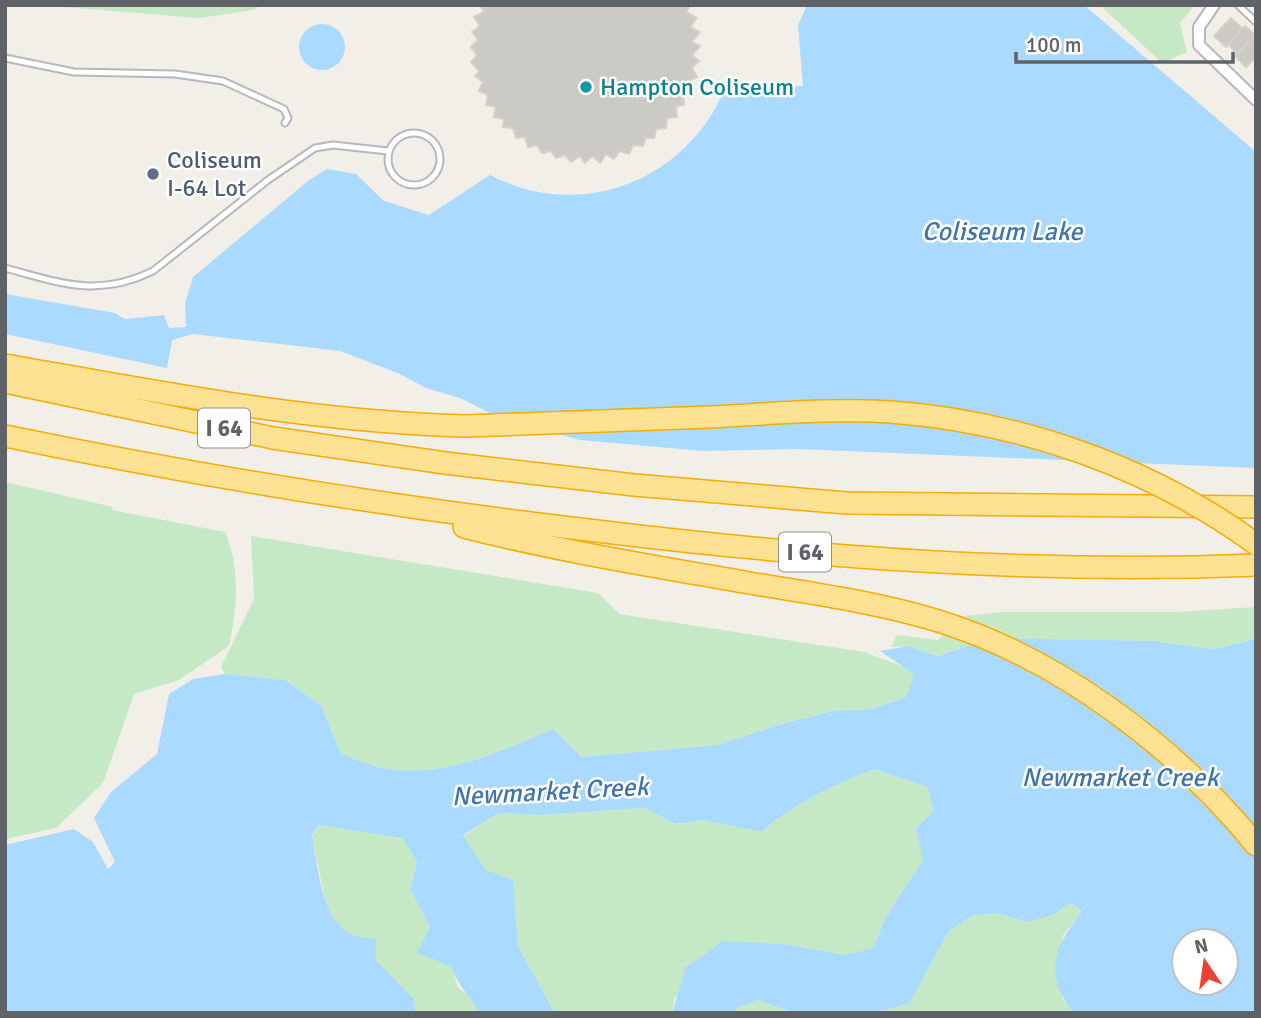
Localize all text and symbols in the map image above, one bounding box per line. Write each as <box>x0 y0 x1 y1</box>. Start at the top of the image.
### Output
scale bar <box>1016 21 1233 65</box>
text: 100 m <box>1026 32 1081 58</box>
place label: Hampton Coliseum <box>600 72 794 102</box>
marker: Hampton Coliseum <box>578 79 594 95</box>
place label: Coliseum I-64 Lot <box>167 145 262 203</box>
marker: Coliseum I-64 Lot <box>145 166 161 182</box>
water label: Coliseum Lake <box>922 216 1084 248</box>
road number: I 64 <box>198 408 250 448</box>
road number: I 64 <box>779 532 831 572</box>
water label: Newmarket Creek <box>1022 762 1220 794</box>
water label: Newmarket Creek <box>451 771 651 813</box>
north arrow <box>1170 927 1240 997</box>
text: N <box>1192 933 1211 960</box>

